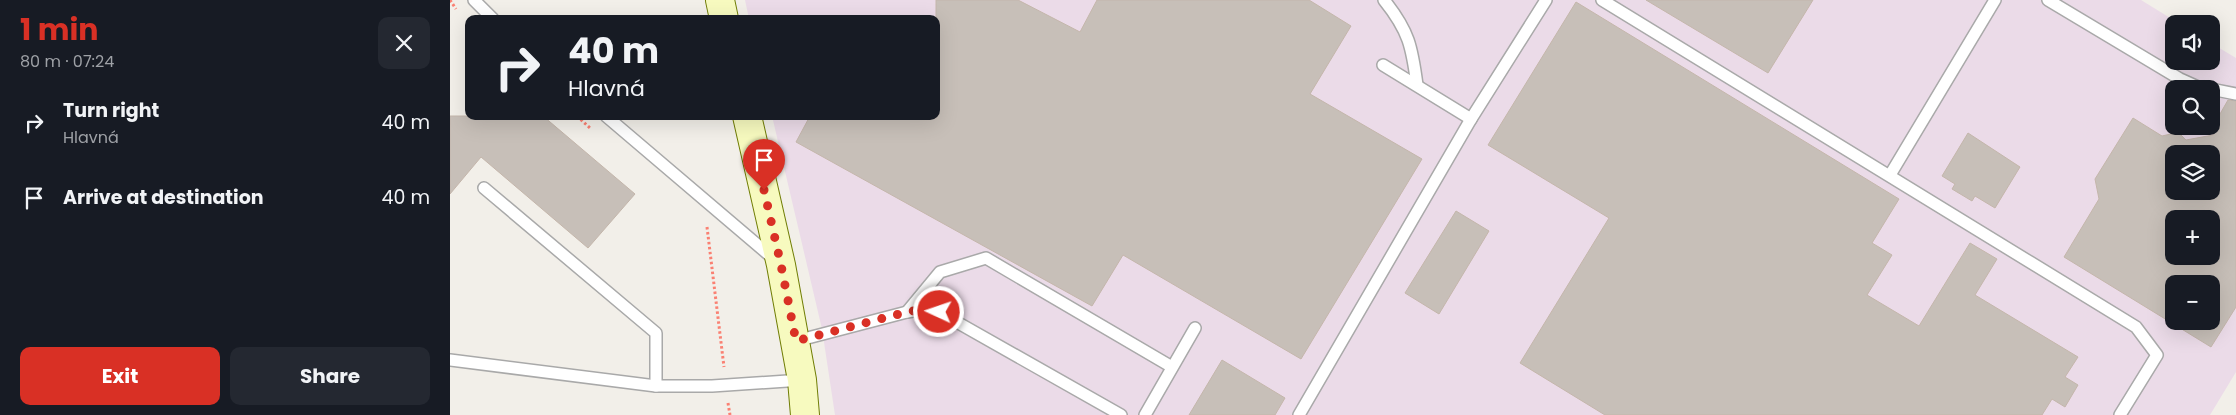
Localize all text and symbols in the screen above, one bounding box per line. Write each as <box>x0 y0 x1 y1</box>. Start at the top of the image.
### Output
text: 1 min <box>20 8 98 51</box>
map controls <box>2165 15 2220 330</box>
button: sound <box>2165 15 2220 70</box>
button: close <box>378 17 430 69</box>
text: 40 m <box>568 26 659 75</box>
icon: right <box>485 35 550 100</box>
text: 80 m · 07:24 <box>20 50 114 73</box>
text: Hlavná <box>568 73 645 104</box>
button: search <box>2165 80 2220 135</box>
text: Turn right <box>63 97 159 124</box>
icon: right <box>20 109 48 137</box>
text: 40 m <box>381 109 430 136</box>
text: Hlavná <box>63 126 119 149</box>
pin <box>743 139 785 190</box>
button: layers <box>2165 145 2220 200</box>
icon: arrive <box>750 146 778 174</box>
icon: arrive <box>20 184 48 212</box>
text: Arrive at destination <box>63 184 264 211</box>
text: 40 m <box>381 184 430 211</box>
button: + <box>2165 210 2220 265</box>
button: − <box>2165 275 2220 330</box>
position arrow <box>912 285 964 337</box>
button: Exit <box>20 347 220 405</box>
button: Share <box>230 347 430 405</box>

